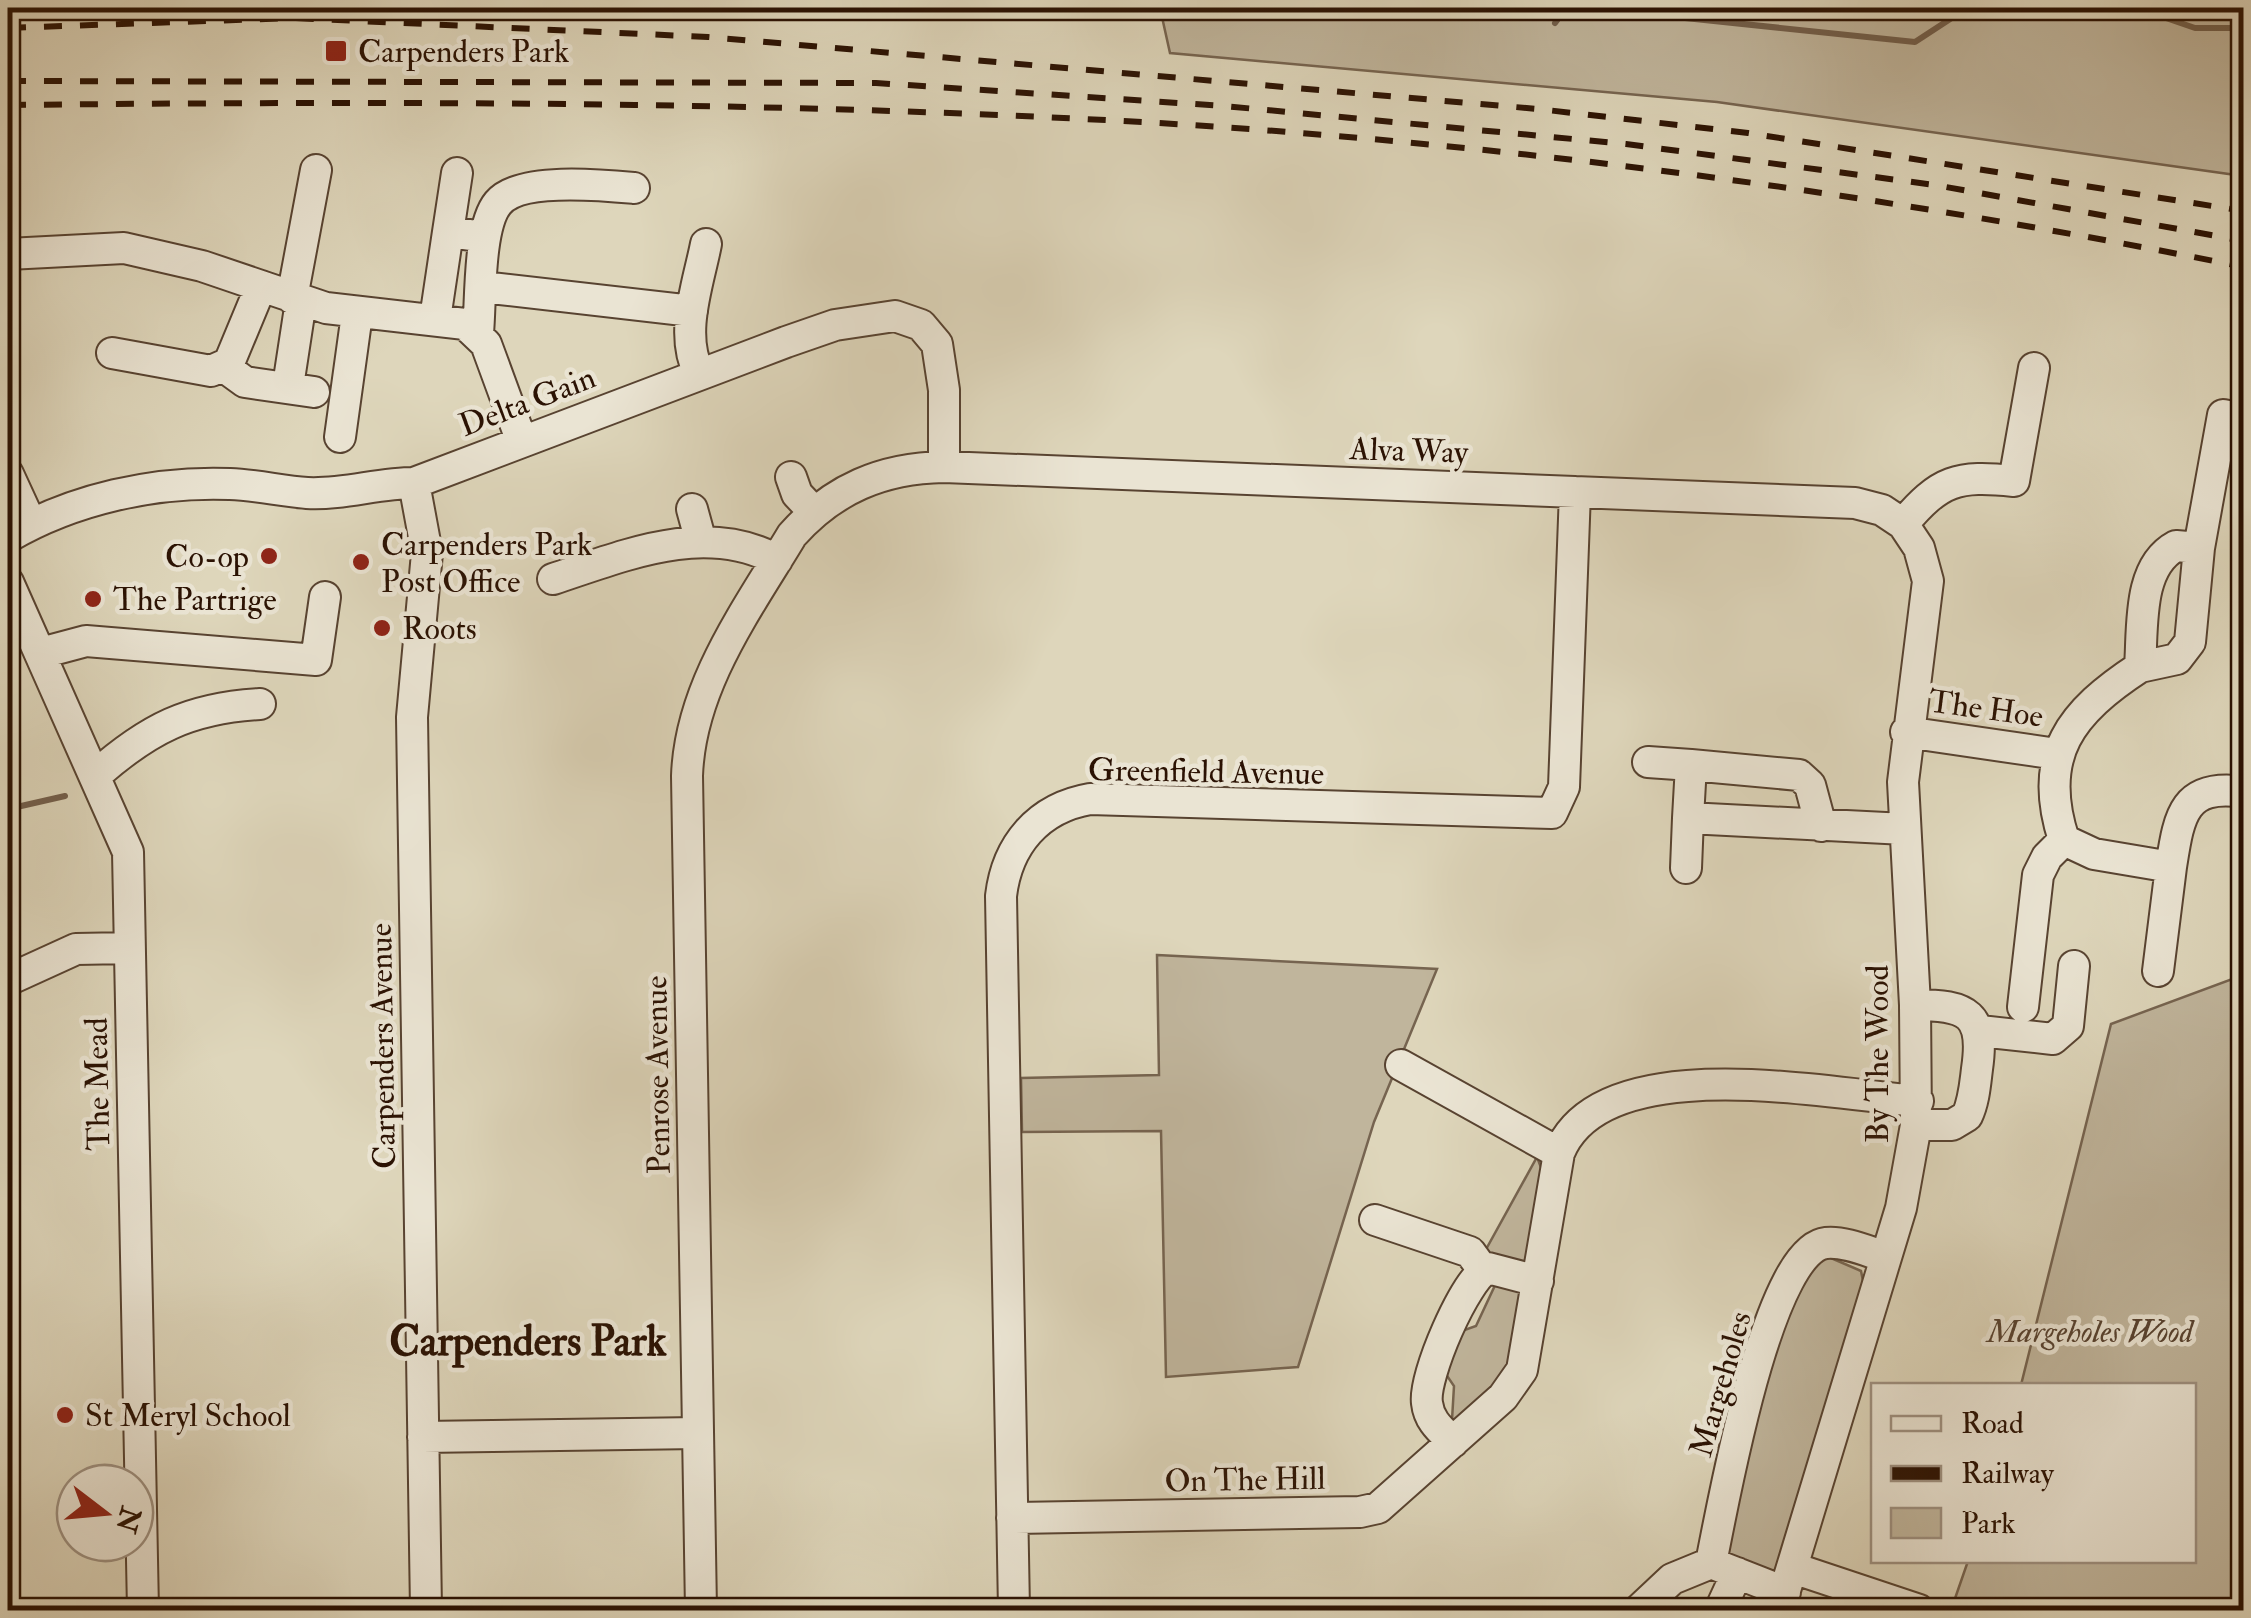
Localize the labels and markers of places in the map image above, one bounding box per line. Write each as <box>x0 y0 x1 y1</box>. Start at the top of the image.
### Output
place label: Carpenders Park <box>358 32 569 72</box>
marker: Carpenders Park <box>323 38 349 64</box>
place label: Carpenders Park Post Office <box>381 525 592 602</box>
place label: Co-op <box>165 537 249 577</box>
marker: Co-op <box>258 545 280 567</box>
marker: Carpenders Park Post Office <box>350 551 372 573</box>
place label: The Partrige <box>113 580 277 620</box>
marker: The Partrige <box>82 588 104 610</box>
place label: Roots <box>402 609 477 649</box>
marker: Roots <box>371 617 393 639</box>
place label: St Meryl School <box>85 1396 291 1436</box>
marker: St Meryl School <box>54 1404 76 1426</box>

